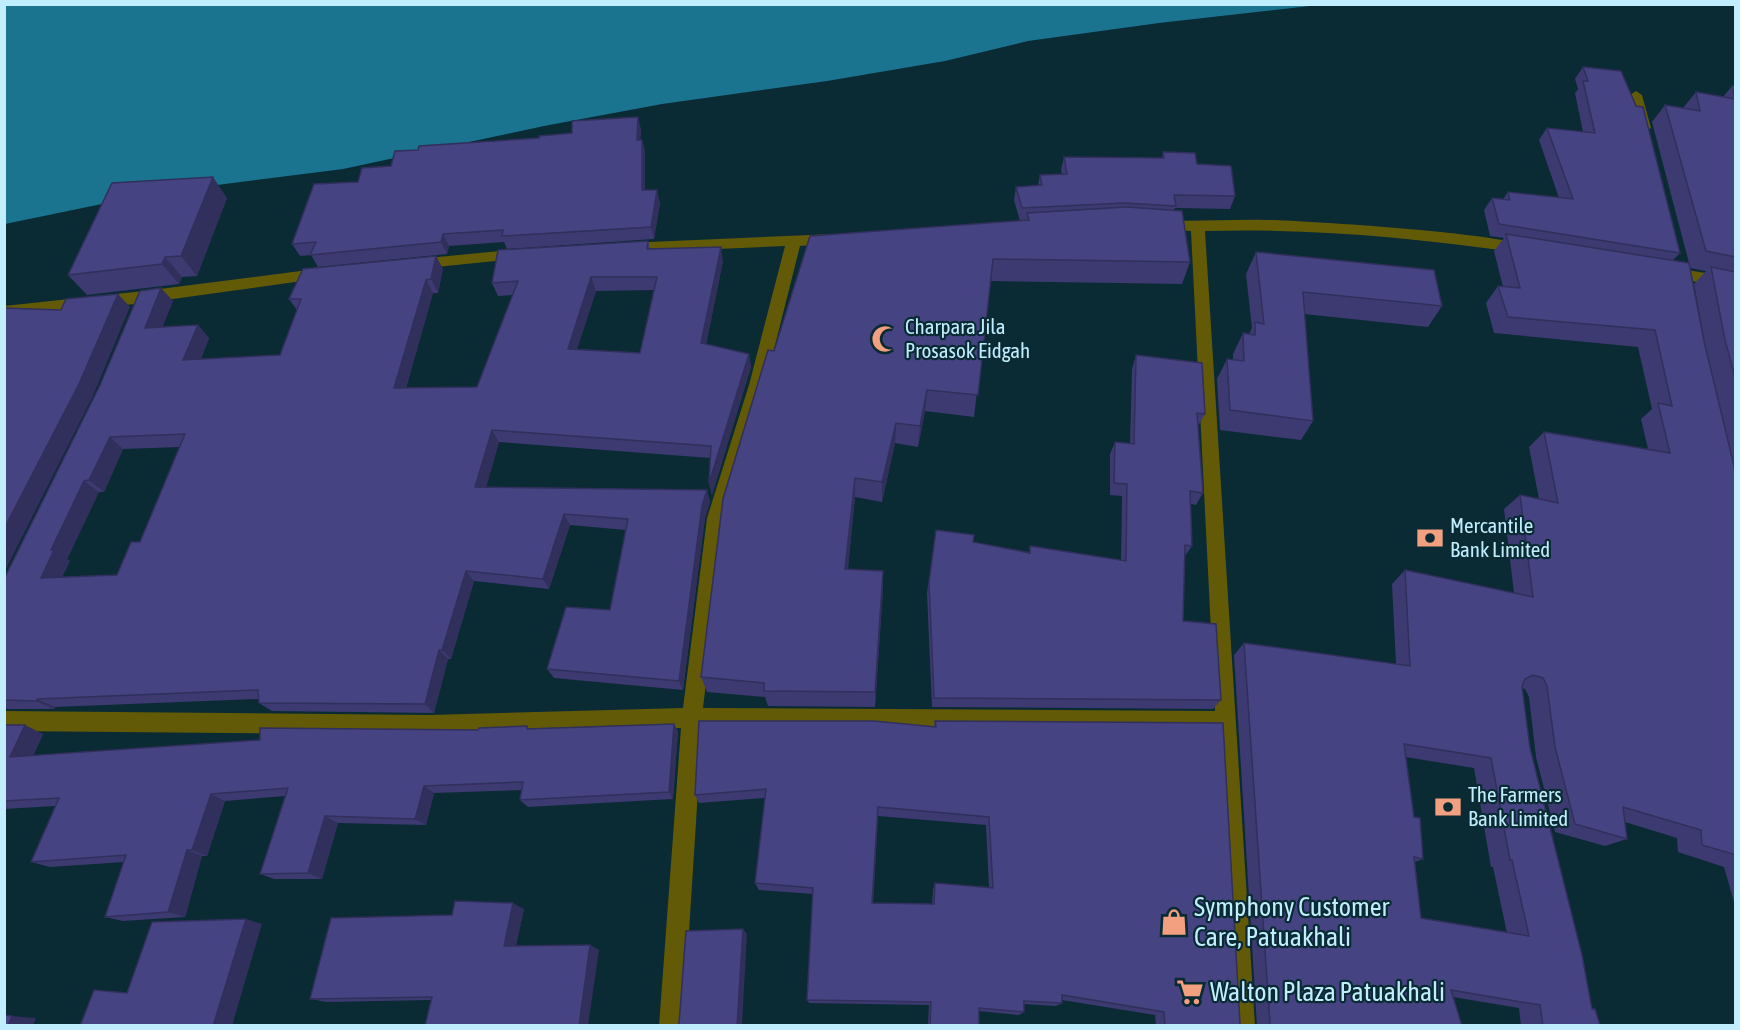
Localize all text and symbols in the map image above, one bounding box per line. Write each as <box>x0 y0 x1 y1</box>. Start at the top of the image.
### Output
place label: Charpara Jila Prosasok Eidgah <box>905 314 1030 362</box>
mosque icon: Charpara Jila Prosasok Eidgah <box>870 324 900 354</box>
place label: Mercantile Bank Limited <box>1450 513 1550 561</box>
bank icon: Mercantile Bank Limited <box>1415 523 1445 553</box>
place label: The Farmers Bank Limited <box>1468 782 1568 830</box>
bank icon: The Farmers Bank Limited <box>1433 792 1463 822</box>
place label: Symphony Customer Care, Patuakhali <box>1194 892 1390 952</box>
shop icon: Symphony Customer Care, Patuakhali <box>1159 907 1189 937</box>
supermarket icon: Walton Plaza Patuakhali <box>1175 977 1205 1007</box>
place label: Walton Plaza Patuakhali <box>1210 977 1445 1007</box>

